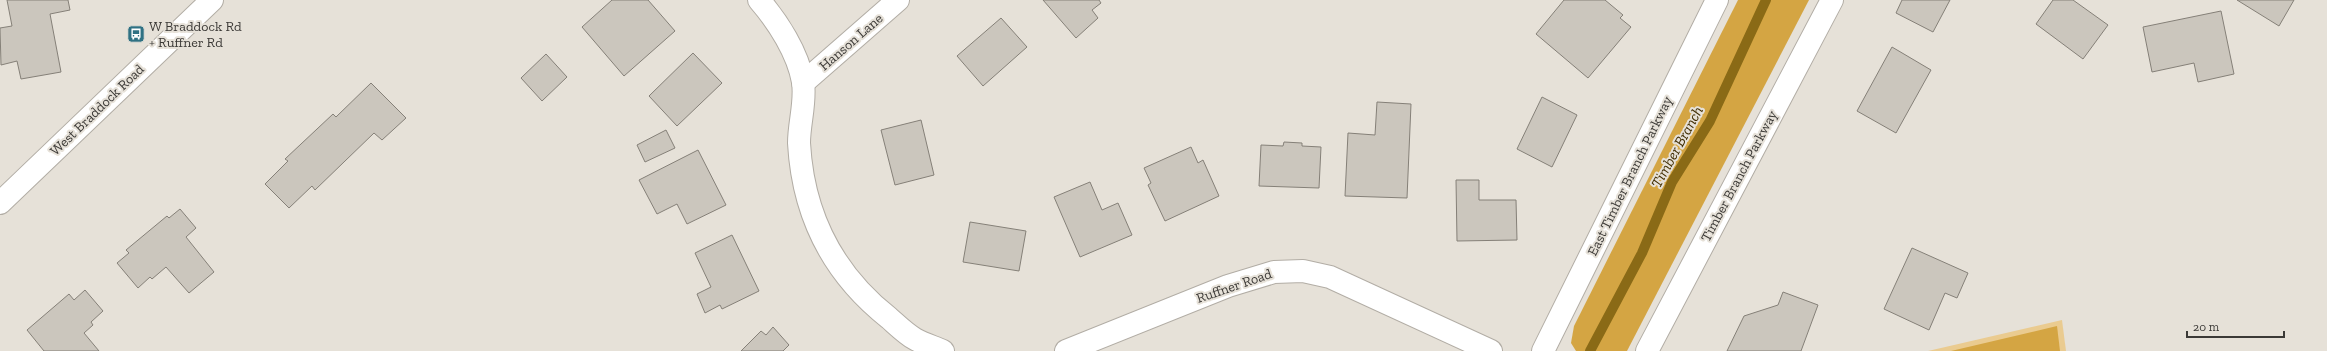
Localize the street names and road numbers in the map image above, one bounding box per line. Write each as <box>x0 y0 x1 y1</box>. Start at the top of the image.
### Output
street label: Hanson Lane <box>816 9 887 74</box>
street label: West Braddock Road <box>46 61 148 159</box>
street label: East Timber Branch Parkway <box>1584 93 1676 259</box>
street label: Timber Branch Parkway <box>1697 107 1781 245</box>
street label: Ruffner Road <box>1194 265 1274 307</box>

